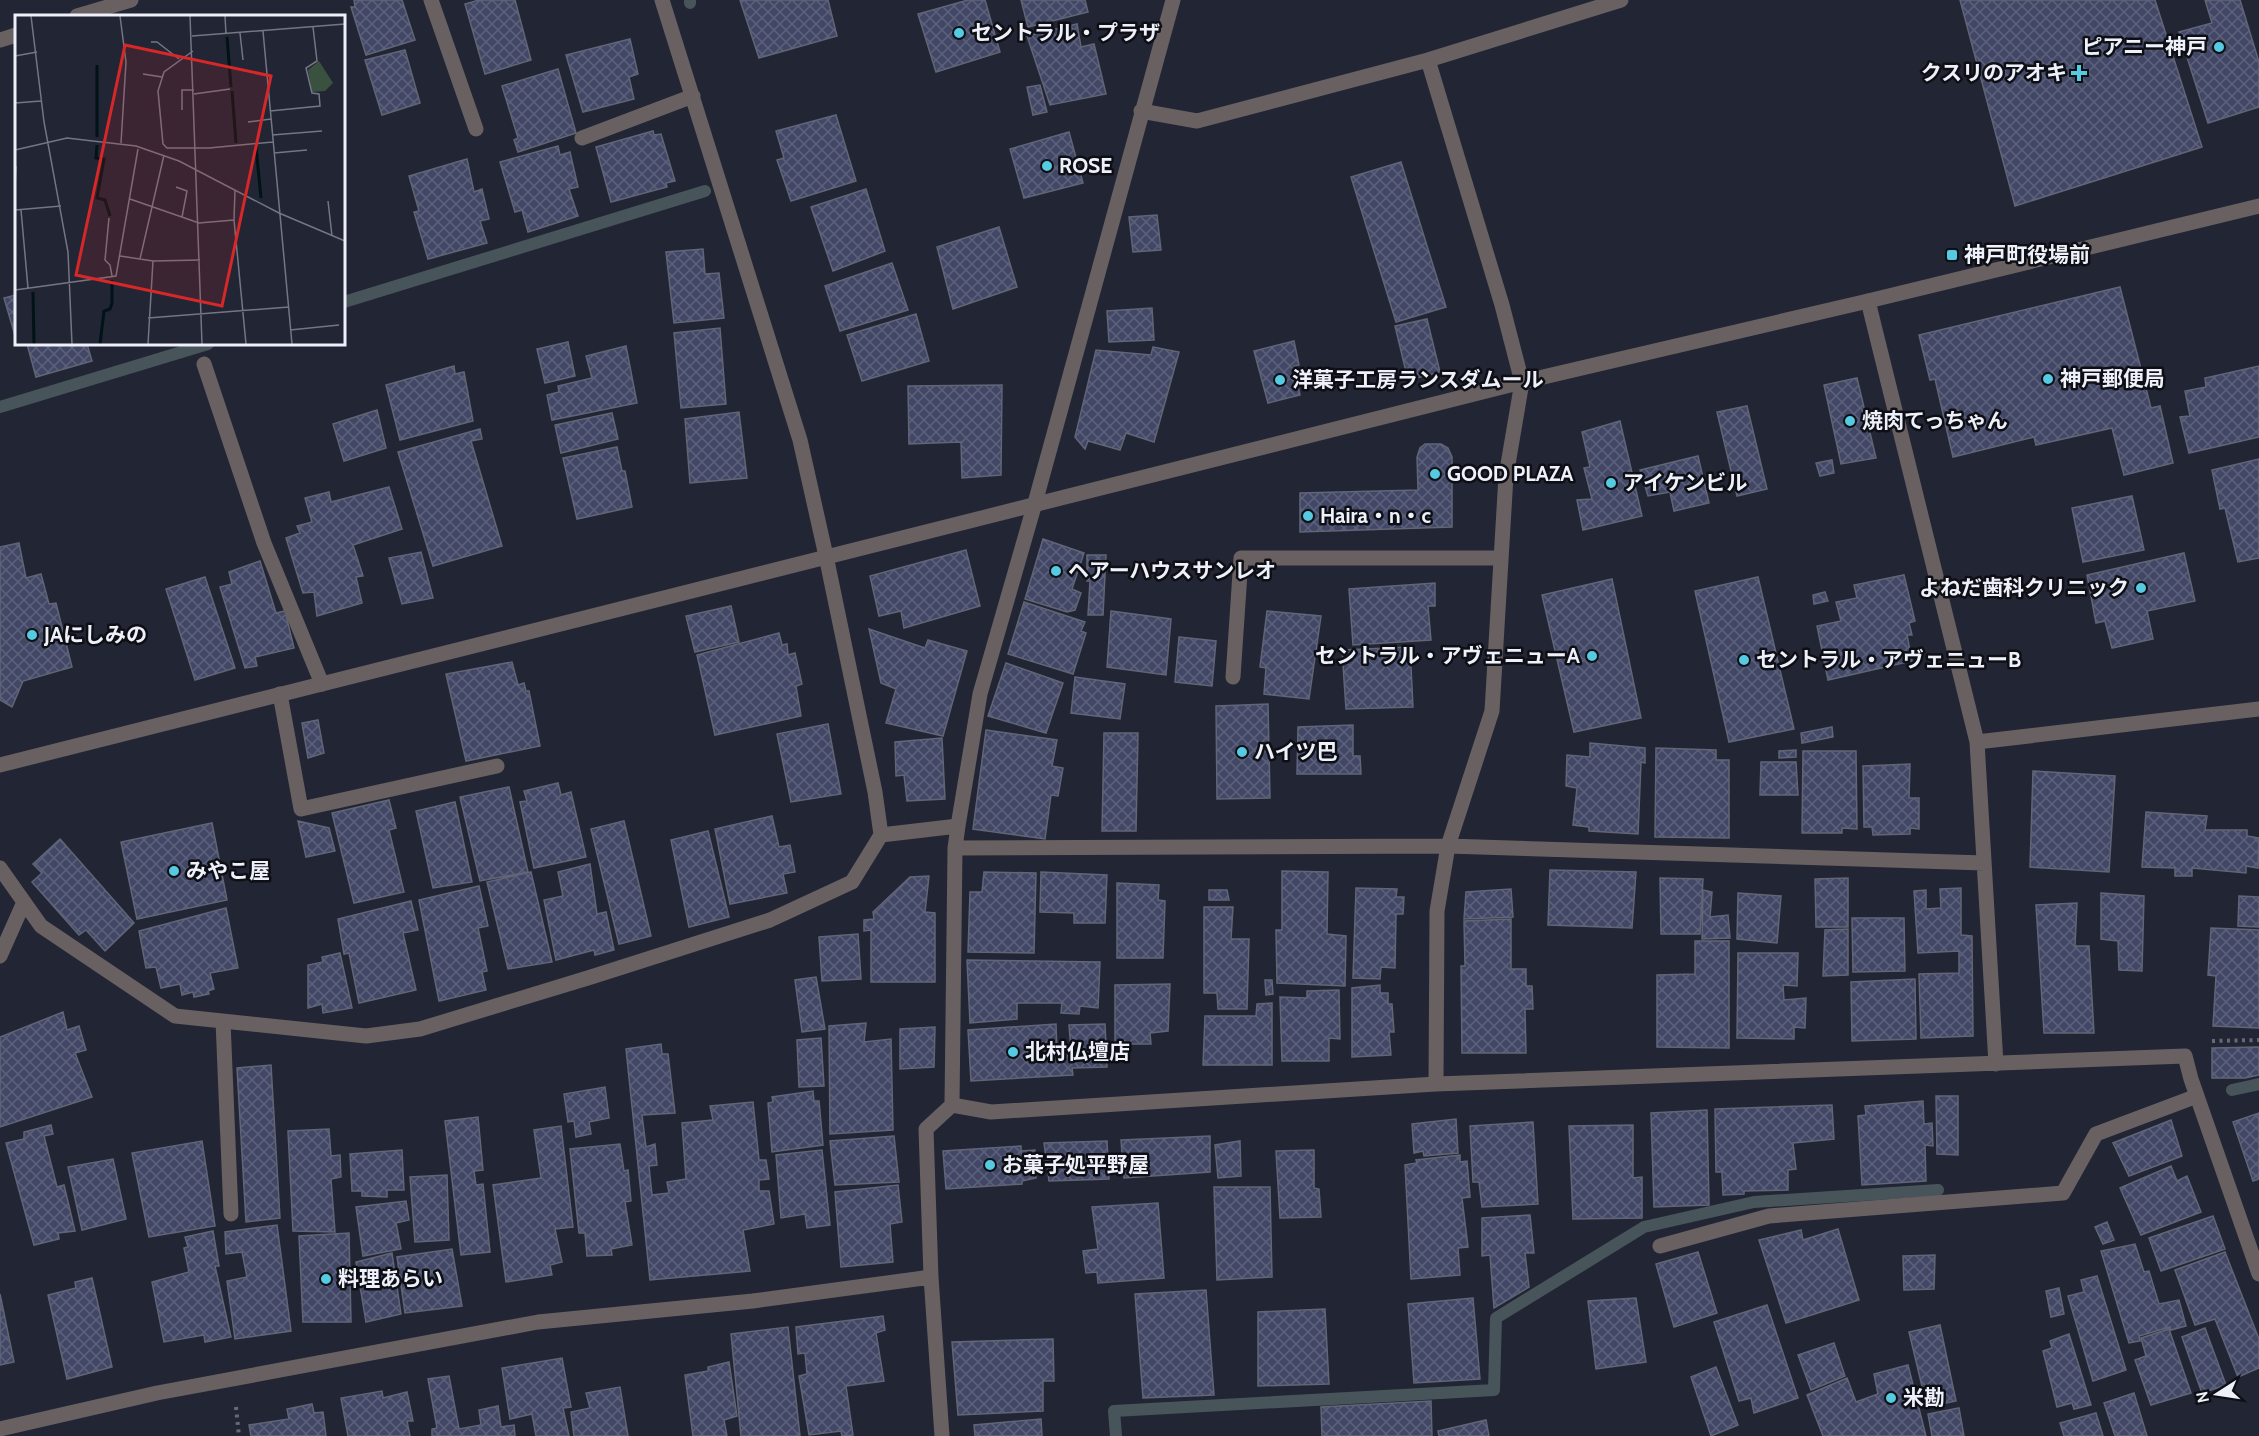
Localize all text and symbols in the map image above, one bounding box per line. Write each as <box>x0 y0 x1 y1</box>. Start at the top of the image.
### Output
inset map <box>15 15 345 345</box>
place label: セントラル・プラザ <box>971 20 1160 45</box>
marker: セントラル・プラザ <box>952 26 966 40</box>
place label: ピアニー神戸 <box>2081 34 2207 59</box>
marker: ピアニー神戸 <box>2212 40 2226 54</box>
place label: クスリのアオキ <box>1921 60 2067 85</box>
marker: クスリのアオキ <box>2072 66 2086 80</box>
place label: ROSE <box>1059 153 1112 178</box>
marker: ROSE <box>1040 159 1054 173</box>
place label: 神戸町役場前 <box>1964 242 2090 267</box>
marker: 神戸町役場前 <box>1945 248 1959 262</box>
place label: 神戸郵便局 <box>2060 366 2165 391</box>
place label: 洋菓子工房ランスダムール <box>1292 367 1544 392</box>
marker: 神戸郵便局 <box>2041 372 2055 386</box>
marker: 洋菓子工房ランスダムール <box>1273 373 1287 387</box>
place label: 焼肉てっちゃん <box>1862 408 2008 433</box>
marker: 焼肉てっちゃん <box>1843 414 1857 428</box>
place label: GOOD PLAZA <box>1447 461 1574 486</box>
marker: GOOD PLAZA <box>1428 467 1442 481</box>
place label: アイケンビル <box>1623 470 1747 495</box>
marker: アイケンビル <box>1604 476 1618 490</box>
place label: Haira・n・c <box>1320 503 1431 528</box>
marker: Haira・n・c <box>1301 509 1315 523</box>
place label: ヘアーハウスサンレオ <box>1068 558 1276 583</box>
marker: ヘアーハウスサンレオ <box>1049 564 1063 578</box>
place label: よねだ歯科クリニック <box>1919 575 2129 600</box>
marker: よねだ歯科クリニック <box>2134 581 2148 595</box>
place label: JAにしみの <box>43 622 147 647</box>
marker: JAにしみの <box>25 628 39 642</box>
place label: セントラル・アヴェニューA <box>1315 643 1581 668</box>
place label: セントラル・アヴェニューB <box>1756 647 2021 672</box>
marker: セントラル・アヴェニューA <box>1585 649 1599 663</box>
marker: セントラル・アヴェニューB <box>1737 653 1751 667</box>
place label: ハイツ巴 <box>1254 739 1338 764</box>
marker: ハイツ巴 <box>1235 745 1249 759</box>
place label: みやこ屋 <box>186 858 270 883</box>
marker: みやこ屋 <box>167 864 181 878</box>
place label: 北村仏壇店 <box>1025 1039 1130 1064</box>
marker: 北村仏壇店 <box>1006 1045 1020 1059</box>
place label: お菓子処平野屋 <box>1002 1152 1149 1177</box>
marker: お菓子処平野屋 <box>983 1158 997 1172</box>
place label: 料理あらい <box>338 1266 443 1291</box>
marker: 料理あらい <box>319 1272 333 1286</box>
north arrow <box>2187 1364 2247 1424</box>
place label: 米勘 <box>1903 1385 1945 1410</box>
text: N <box>2192 1390 2213 1405</box>
marker: 米勘 <box>1884 1391 1898 1405</box>

